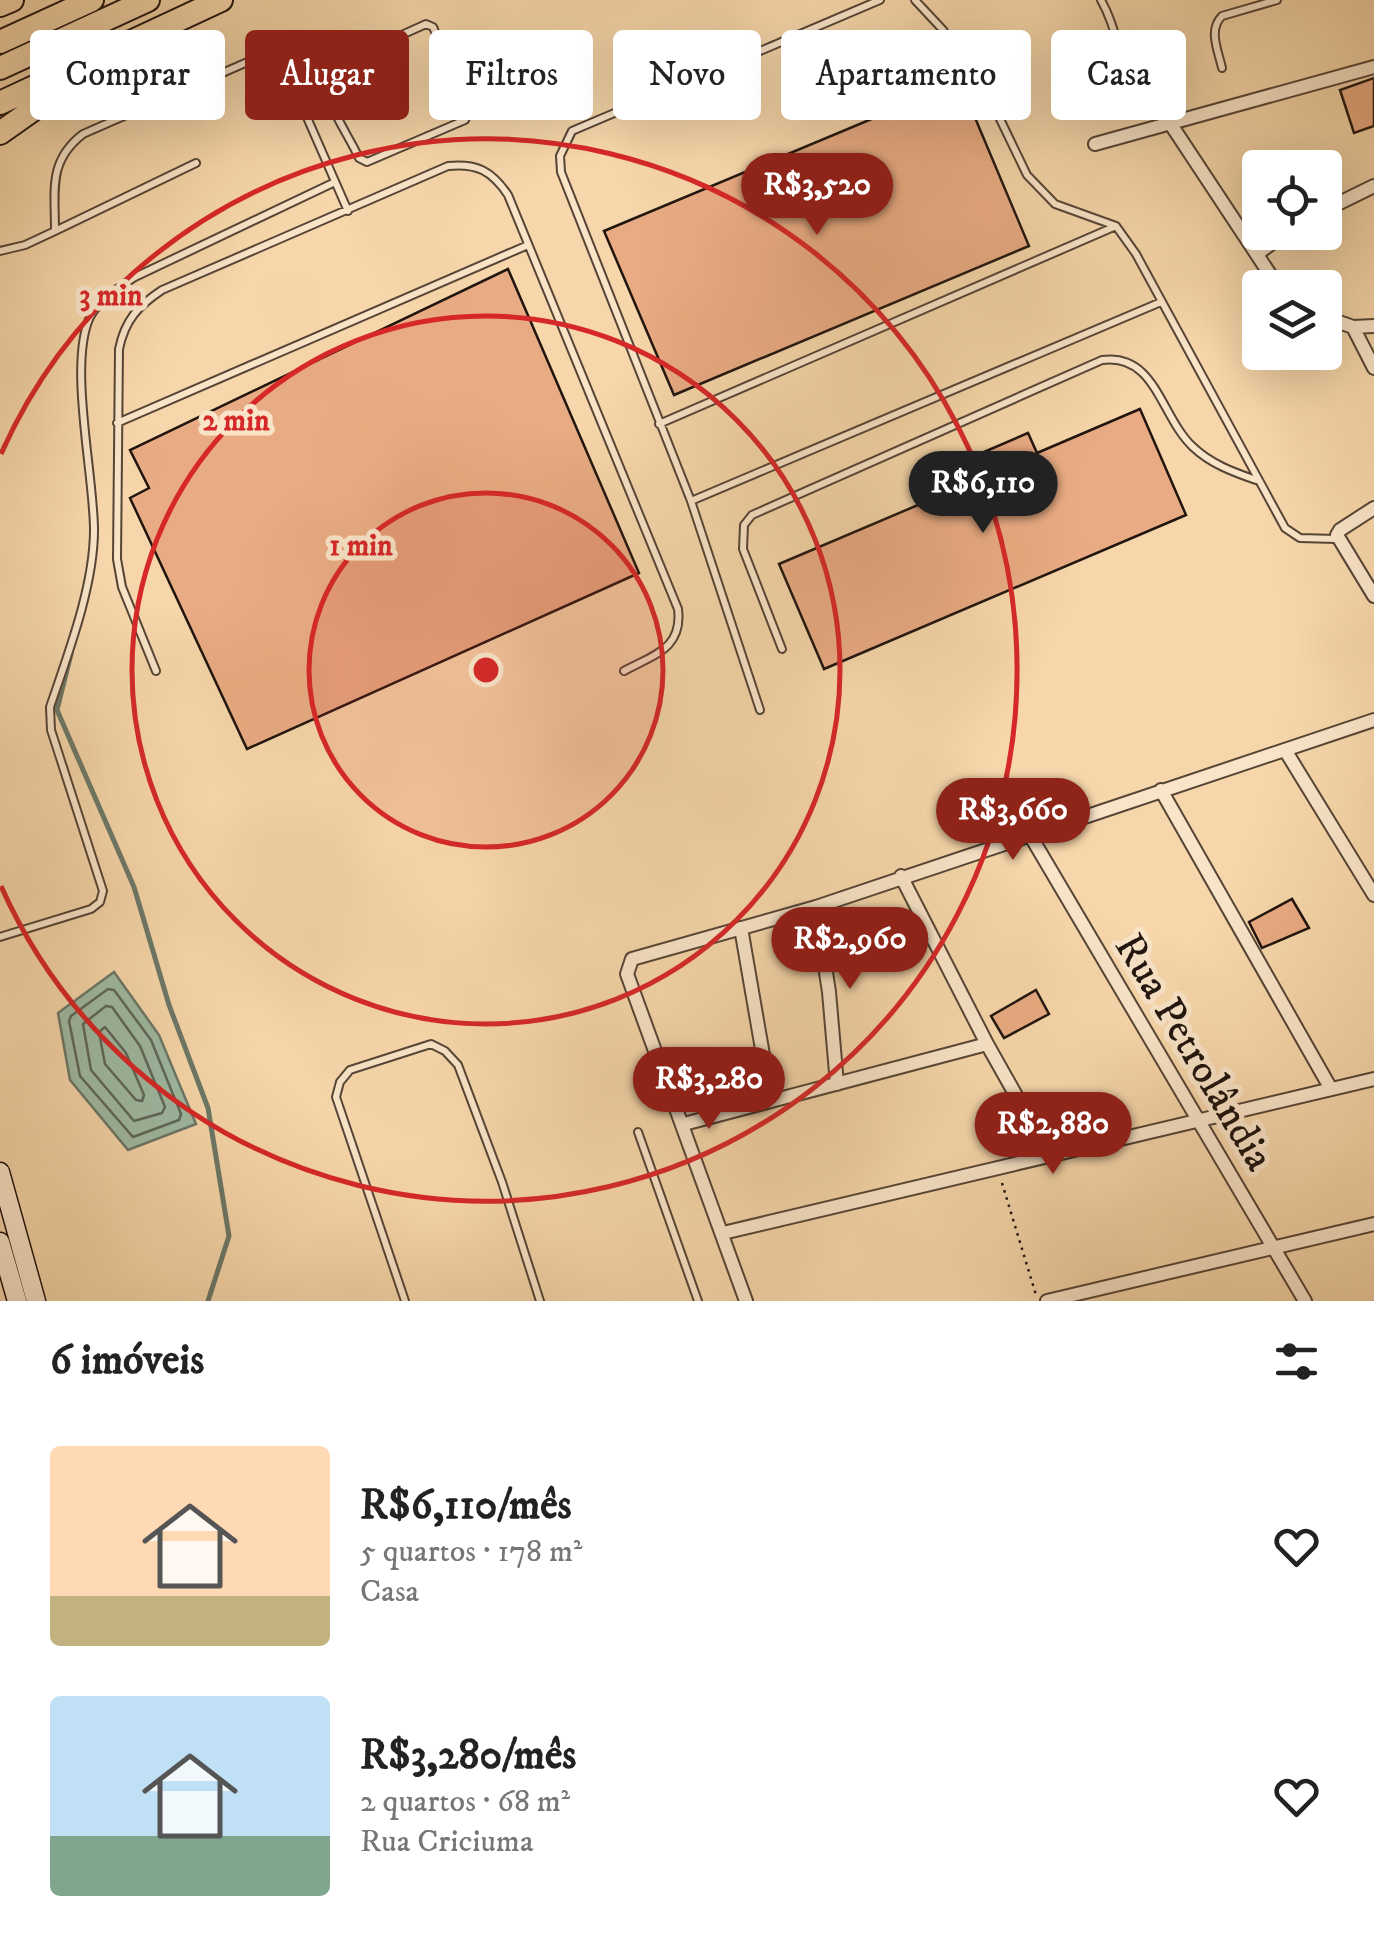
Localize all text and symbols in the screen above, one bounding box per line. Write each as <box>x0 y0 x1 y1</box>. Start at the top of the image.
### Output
chip: Comprar <box>30 30 225 120</box>
chip: Alugar <box>245 30 409 120</box>
chip: Filtros <box>429 30 593 120</box>
chip: Novo <box>613 30 761 120</box>
chip: Apartamento <box>781 30 1031 120</box>
chip: Casa <box>1051 30 1186 120</box>
map controls <box>1242 150 1342 370</box>
button: locate <box>1242 150 1342 250</box>
pin: R$3,520 <box>725 153 909 238</box>
text: R$3,520 <box>763 165 871 205</box>
button: layers <box>1242 270 1342 370</box>
text: 3 min <box>79 278 143 315</box>
text: 2 min <box>202 403 270 440</box>
pin: R$6,110 <box>891 451 1075 536</box>
text: R$6,110 <box>931 463 1035 503</box>
text: 1 min <box>329 528 393 565</box>
centre of rings <box>468 652 504 688</box>
pin: R$3,660 <box>921 778 1105 863</box>
text: R$3,660 <box>958 790 1068 830</box>
pin: R$2,960 <box>758 907 942 992</box>
text: R$2,960 <box>793 919 907 959</box>
street label: Rua Petrolândia <box>1102 925 1285 1181</box>
pin: R$3,280 <box>617 1047 801 1132</box>
text: R$3,280 <box>655 1059 763 1099</box>
pin: R$2,880 <box>961 1092 1145 1177</box>
text: R$2,880 <box>997 1104 1109 1144</box>
icon: filters <box>1269 1334 1324 1389</box>
text: 6 imóveis <box>50 1335 204 1387</box>
text: R$6,110/mês <box>360 1480 572 1532</box>
icon: home <box>130 1486 250 1606</box>
icon: heart <box>1269 1519 1324 1574</box>
text: 5 quartos · 178 m² <box>360 1532 582 1572</box>
text: Casa <box>360 1572 419 1612</box>
text: R$3,280/mês <box>360 1730 576 1782</box>
icon: home <box>130 1736 250 1856</box>
icon: heart <box>1269 1769 1324 1824</box>
text: 2 quartos · 68 m² <box>360 1782 570 1822</box>
text: Rua Criciuma <box>360 1822 533 1862</box>

